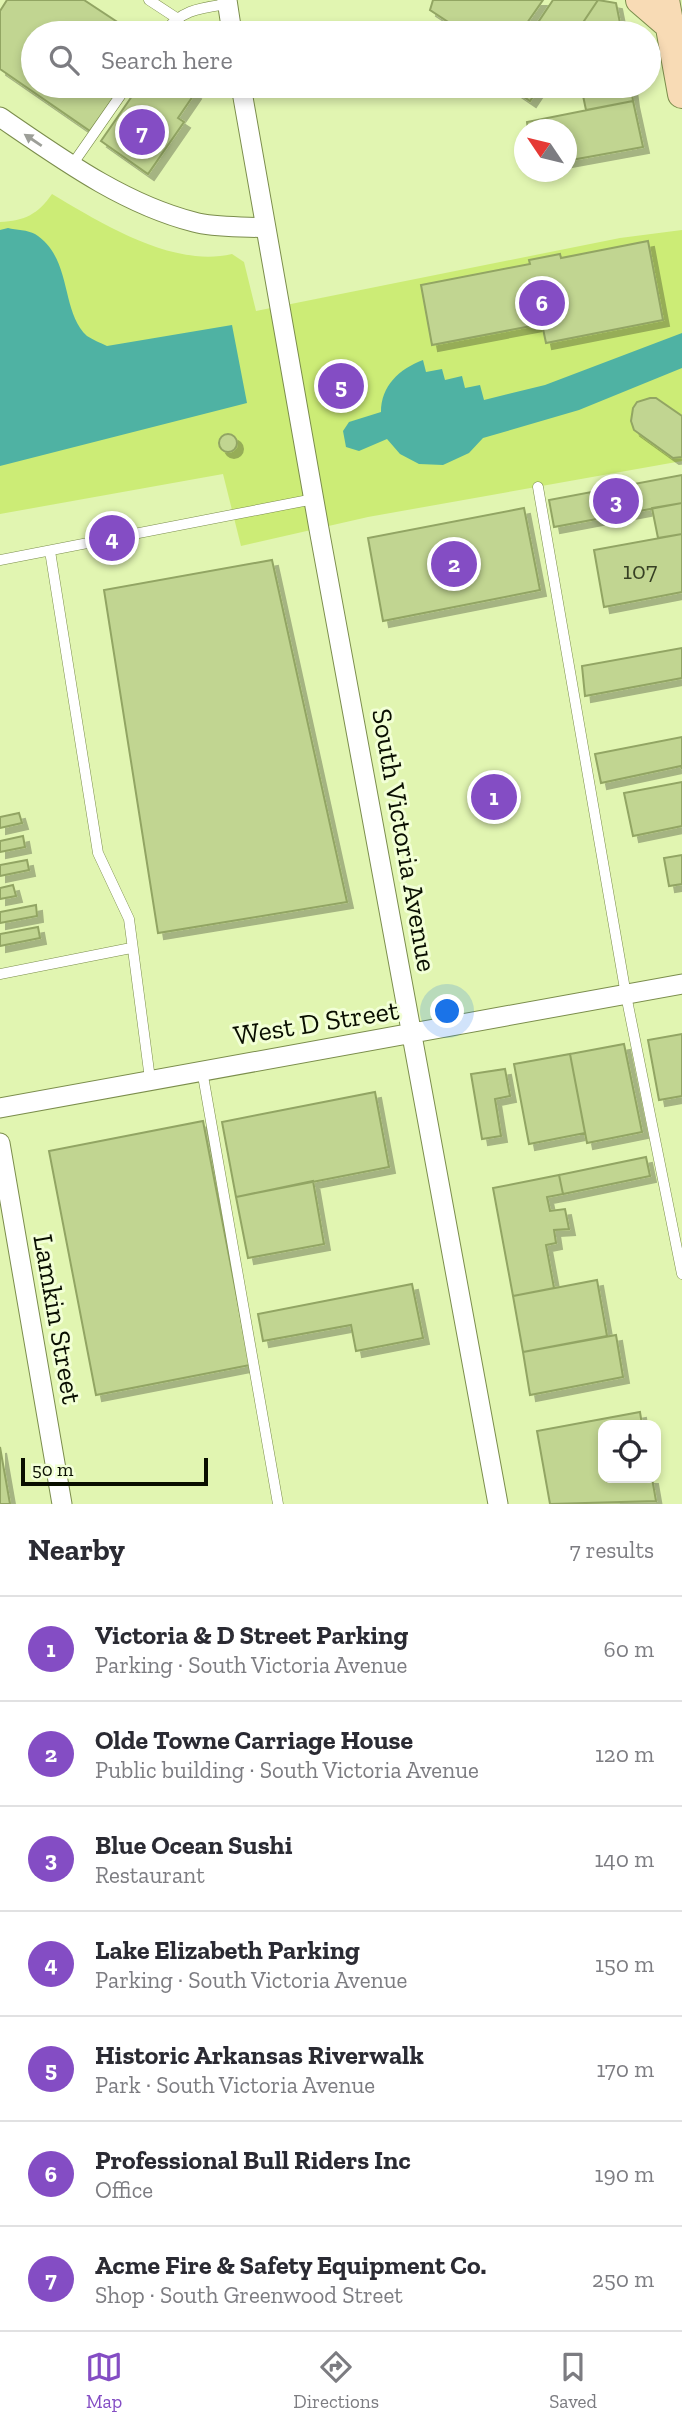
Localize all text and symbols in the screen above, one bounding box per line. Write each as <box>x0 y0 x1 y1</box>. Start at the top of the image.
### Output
search box <box>21 21 661 98</box>
icon: search <box>45 41 83 79</box>
text: Search here <box>101 44 233 76</box>
pin: 7 <box>119 106 165 158</box>
north arrow <box>514 119 577 182</box>
one-way arrow <box>23 133 43 146</box>
pin: 6 <box>519 277 565 329</box>
pin: 5 <box>318 360 364 412</box>
pin: 3 <box>593 475 639 527</box>
pin: 4 <box>89 512 135 564</box>
pin: 2 <box>431 538 477 590</box>
house number: 107 <box>623 556 657 585</box>
street label: South Victoria Avenue <box>365 706 444 974</box>
pin: 1 <box>471 771 517 823</box>
street label: West D Street <box>231 993 402 1052</box>
your location <box>430 994 464 1028</box>
street label: Lamkin Street <box>26 1232 89 1407</box>
map controls <box>598 1420 661 1483</box>
button: locate <box>598 1420 661 1483</box>
scale bar <box>21 1455 208 1487</box>
text: 50 m <box>32 1458 73 1481</box>
text: Nearby <box>28 1532 125 1568</box>
text: 7 results <box>570 1536 654 1564</box>
text: Victoria & D Street Parking <box>95 1619 408 1651</box>
text: 1 <box>46 1635 56 1663</box>
text: 60 m <box>603 1635 654 1663</box>
text: Parking · South Victoria Avenue <box>95 1651 407 1679</box>
text: Olde Towne Carriage House <box>95 1724 413 1756</box>
text: 2 <box>45 1740 57 1768</box>
text: 120 m <box>595 1740 654 1768</box>
text: Public building · South Victoria Avenue <box>95 1756 479 1784</box>
text: Blue Ocean Sushi <box>95 1829 292 1861</box>
text: 3 <box>45 1845 57 1873</box>
text: 140 m <box>594 1845 654 1873</box>
text: Restaurant <box>95 1861 205 1889</box>
text: Lake Elizabeth Parking <box>95 1934 360 1966</box>
text: 4 <box>44 1950 58 1978</box>
text: 150 m <box>595 1950 654 1978</box>
text: Parking · South Victoria Avenue <box>95 1966 407 1994</box>
text: Historic Arkansas Riverwalk <box>95 2039 424 2071</box>
text: 5 <box>45 2055 57 2083</box>
text: 170 m <box>596 2055 654 2083</box>
text: Park · South Victoria Avenue <box>95 2071 375 2099</box>
text: Professional Bull Riders Inc <box>95 2144 411 2176</box>
text: 6 <box>45 2160 57 2188</box>
text: 190 m <box>595 2160 654 2188</box>
text: Office <box>95 2176 153 2204</box>
text: Acme Fire & Safety Equipment Co. <box>95 2249 486 2281</box>
text: 7 <box>45 2265 57 2293</box>
text: 250 m <box>592 2265 654 2293</box>
text: Shop · South Greenwood Street <box>95 2281 403 2309</box>
tab: Map <box>85 2348 123 2413</box>
tab: Directions <box>293 2348 379 2413</box>
tab: Saved <box>549 2348 597 2413</box>

